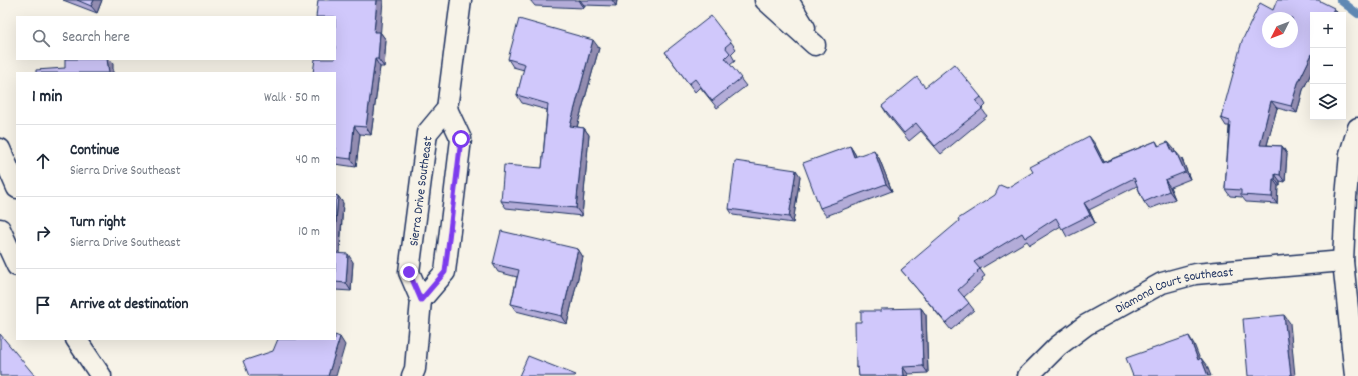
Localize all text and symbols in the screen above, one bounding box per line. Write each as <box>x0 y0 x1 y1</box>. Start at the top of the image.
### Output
north arrow <box>1262 12 1298 48</box>
map controls <box>1310 12 1346 120</box>
button: + <box>1310 12 1346 48</box>
search box <box>16 16 336 60</box>
icon: search <box>30 27 52 49</box>
text: Search here <box>62 27 130 49</box>
button: − <box>1310 48 1346 84</box>
button: layers <box>1310 84 1346 120</box>
text: 1 min <box>32 86 62 110</box>
text: Walk · 50 m <box>264 89 320 108</box>
route start <box>452 130 470 148</box>
street label: Sierra Drive Southeast <box>405 135 439 247</box>
text: Continue <box>70 140 119 162</box>
icon: ahead <box>32 150 54 172</box>
text: 40 m <box>296 151 320 170</box>
text: Sierra Drive Southeast <box>70 162 181 181</box>
text: Turn right <box>70 212 126 234</box>
icon: right <box>32 222 54 244</box>
text: 10 m <box>298 223 320 242</box>
text: Sierra Drive Southeast <box>70 234 181 253</box>
route end <box>400 263 418 281</box>
street label: Diamond Court Southeast <box>1112 264 1234 319</box>
icon: arrive <box>32 294 54 316</box>
text: Arrive at destination <box>70 294 188 316</box>

